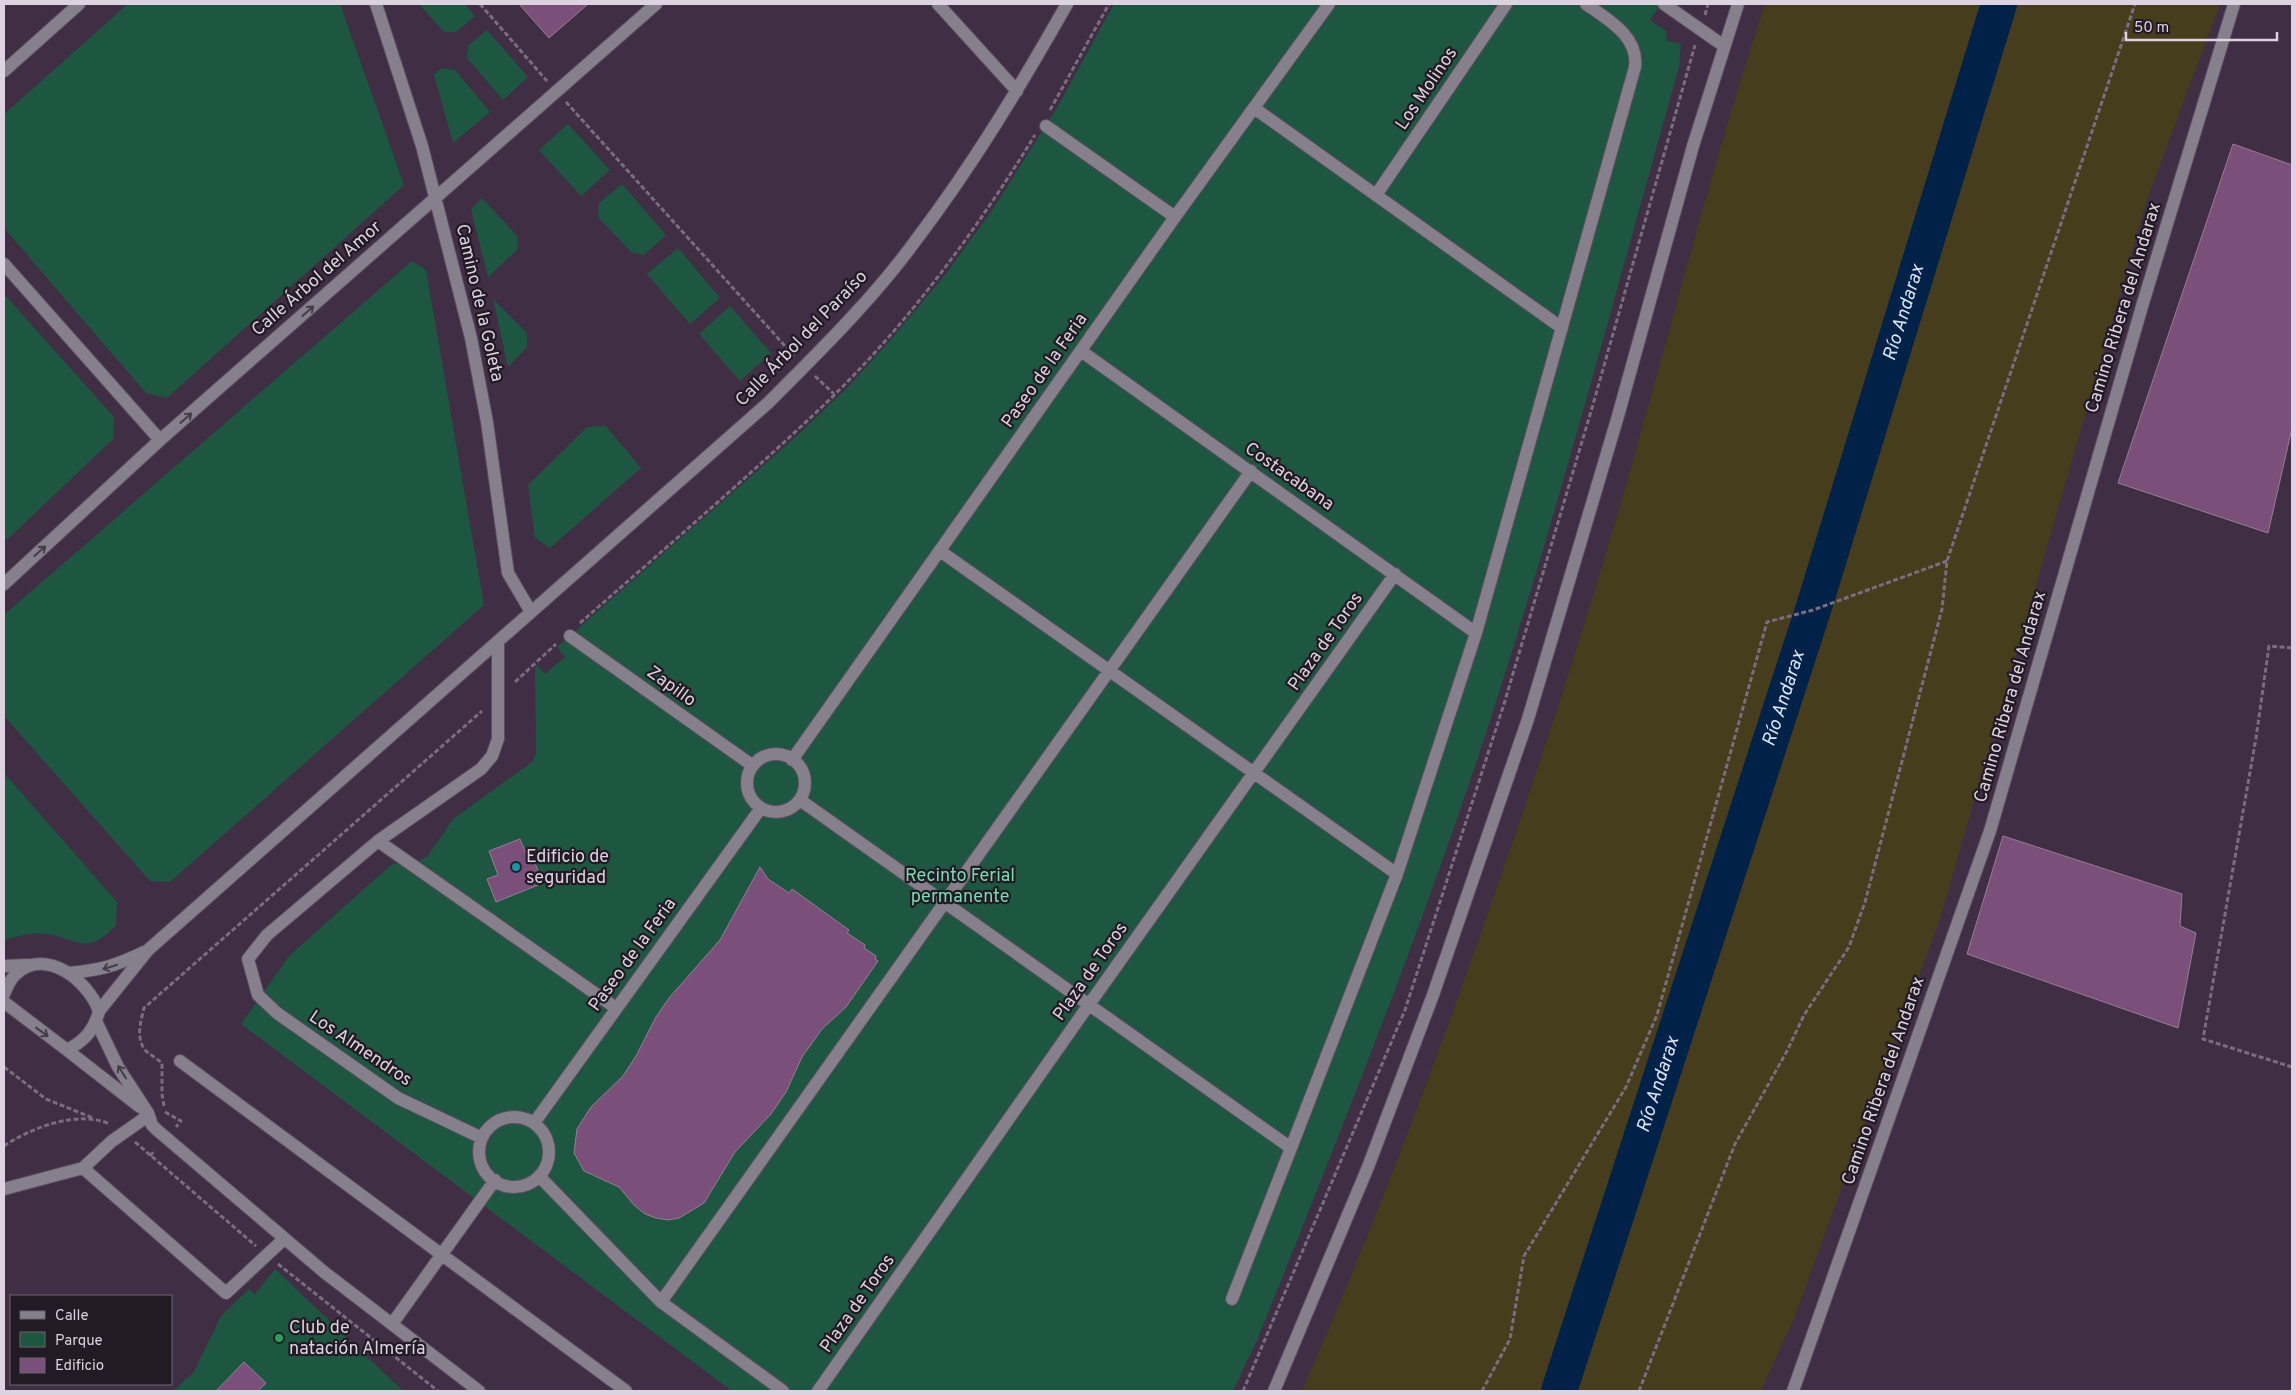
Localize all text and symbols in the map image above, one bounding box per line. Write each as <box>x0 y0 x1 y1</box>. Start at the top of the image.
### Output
scale bar <box>2126 10 2277 42</box>
text: 50 m <box>2134 19 2169 38</box>
street label: Los Molinos <box>1391 43 1463 135</box>
street label: Camino Ribera del Andarax <box>2081 200 2167 416</box>
street label: Calle Árbol del Amor <box>246 215 387 342</box>
street label: Camino de la Goleta <box>450 222 508 384</box>
water label: Río Andarax <box>1878 260 1931 364</box>
street label: Calle Árbol del Paraíso <box>730 265 873 412</box>
one-way arrow <box>301 305 314 316</box>
street label: Paseo de la Feria <box>997 309 1093 433</box>
one-way arrow <box>179 412 192 424</box>
street label: Costacabana <box>1240 438 1338 516</box>
one-way arrow <box>33 545 46 557</box>
street label: Plaza de Toros <box>1284 588 1368 696</box>
street label: Camino Ribera del Andarax <box>1970 588 2052 806</box>
water label: Río Andarax <box>1757 646 1811 750</box>
street label: Zapillo <box>642 661 700 713</box>
place label: Edificio de seguridad <box>526 846 609 890</box>
marker: Edificio de seguridad <box>510 861 522 873</box>
park label: Recinto Ferial permanente <box>905 865 1015 909</box>
street label: Paseo de la Feria <box>584 894 682 1016</box>
street label: Plaza de Toros <box>1049 918 1133 1026</box>
one-way arrow <box>103 963 118 972</box>
street label: Camino Ribera del Andarax <box>1837 974 1931 1188</box>
street label: Los Almendros <box>304 1006 416 1092</box>
one-way arrow <box>35 1027 49 1037</box>
water label: Río Andarax <box>1632 1032 1686 1136</box>
one-way arrow <box>116 1065 127 1079</box>
street label: Plaza de Toros <box>816 1250 900 1358</box>
legend <box>10 1295 172 1385</box>
text: Calle <box>55 1307 89 1326</box>
place label: Club de natación Almería <box>289 1317 425 1361</box>
text: Parque <box>55 1332 103 1351</box>
marker: Club de natación Almería <box>273 1332 285 1344</box>
text: Edificio <box>55 1357 104 1376</box>

